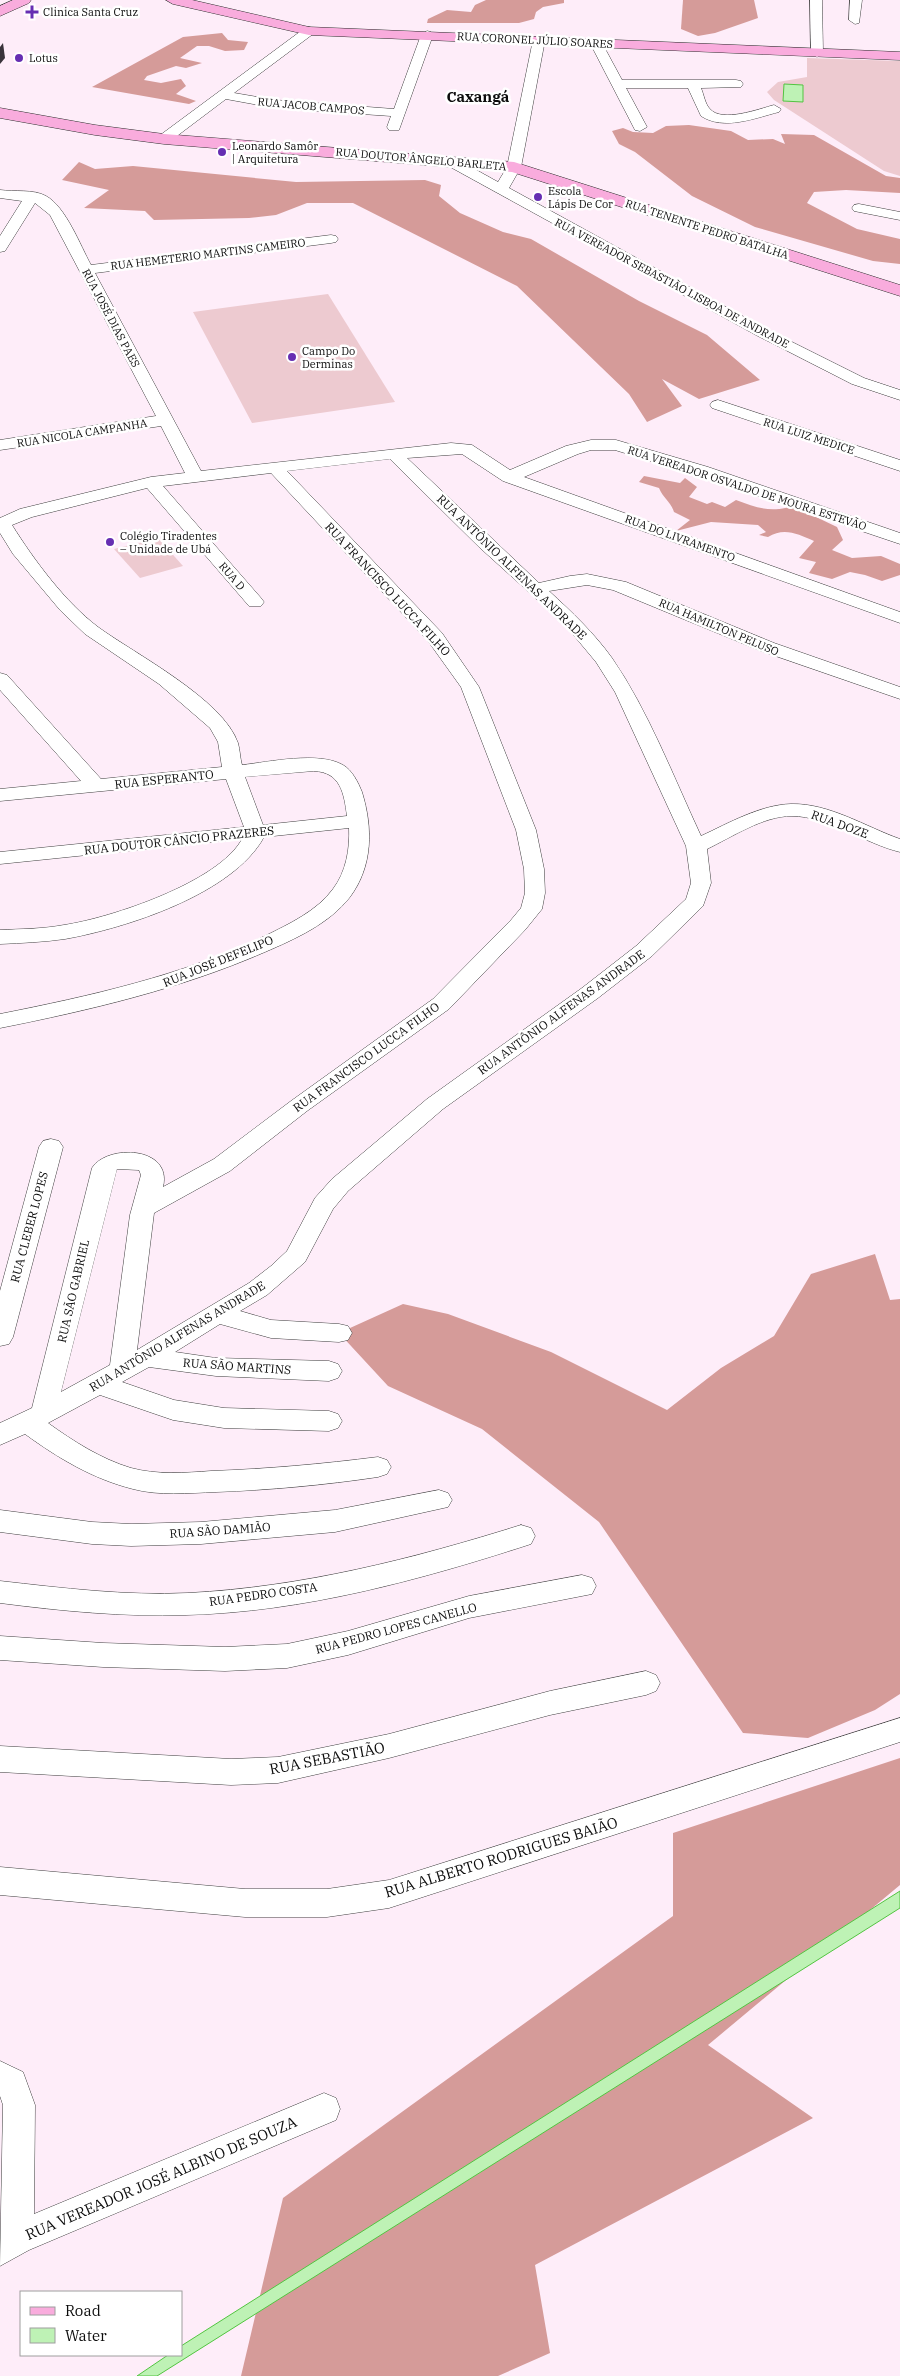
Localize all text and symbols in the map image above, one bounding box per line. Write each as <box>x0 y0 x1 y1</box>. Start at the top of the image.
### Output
marker: Clinica Santa Cruz <box>25 5 39 19</box>
place label: Clinica Santa Cruz <box>43 5 138 19</box>
street label: RUA CORONEL JÚLIO SOARES <box>457 29 613 51</box>
place label: Lotus <box>29 51 58 65</box>
marker: Lotus <box>13 52 25 64</box>
district label: Caxangá <box>447 87 510 106</box>
street label: RUA JACOB CAMPOS <box>257 94 365 118</box>
place label: Leonardo Samôr | Arquitetura <box>232 139 318 166</box>
street label: RUA DOUTOR ÂNGELO BARLETA <box>335 145 508 173</box>
marker: Leonardo Samôr | Arquitetura <box>216 146 228 158</box>
place label: Escola Lápis De Cor <box>548 184 613 211</box>
marker: Escola Lápis De Cor <box>532 191 544 203</box>
street label: RUA TENENTE PEDRO BATALHA <box>624 196 791 262</box>
street label: RUA VEREADOR SEBASTIÃO LISBOA DE ANDRADE <box>552 215 792 351</box>
street label: RUA HEMETERIO MARTINS CAMEIRO <box>110 235 306 273</box>
street label: RUA JOSÉ DIAS PAES <box>79 266 143 370</box>
place label: Campo Do Derminas <box>302 344 355 371</box>
marker: Campo Do Derminas <box>286 351 298 363</box>
street label: RUA LUIZ MEDICE <box>762 415 856 457</box>
street label: RUA NICOLA CAMPANHA <box>16 416 149 450</box>
street label: RUA VEREADOR OSVALDO DE MOURA ESTEVÃO <box>626 443 868 533</box>
street label: RUA ANTÔNIO ALFENAS ANDRADE <box>434 491 590 643</box>
street label: RUA DO LIVRAMENTO <box>623 512 737 565</box>
street label: RUA FRANCISCO LUCCA FILHO <box>322 519 454 659</box>
place label: Colégio Tiradentes – Unidade de Ubá <box>120 529 217 556</box>
marker: Colégio Tiradentes – Unidade de Ubá <box>104 536 116 548</box>
street label: RUA D <box>216 559 248 593</box>
street label: RUA HAMILTON PELUSO <box>657 595 781 659</box>
street label: RUA ESPERANTO <box>114 766 214 792</box>
street label: RUA DOZE <box>809 807 871 841</box>
street label: RUA DOUTOR CÂNCIO PRAZERES <box>83 823 275 857</box>
street label: RUA JOSÉ DEFELIPO <box>161 932 275 990</box>
street label: RUA ANTÔNIO ALFENAS ANDRADE <box>475 946 647 1078</box>
street label: RUA FRANCISCO LUCCA FILHO <box>290 999 442 1115</box>
street label: RUA CLEBER LOPES <box>7 1170 51 1284</box>
street label: RUA SÃO GABRIEL <box>54 1238 92 1344</box>
street label: RUA ANTÔNIO ALFENAS ANDRADE <box>86 1277 268 1395</box>
street label: RUA SÃO MARTINS <box>182 1355 292 1377</box>
street label: RUA SÃO DAMIÃO <box>169 1519 271 1541</box>
street label: RUA PEDRO COSTA <box>208 1579 319 1609</box>
street label: RUA PEDRO LOPES CANELLO <box>314 1599 478 1657</box>
street label: RUA SEBASTIÃO <box>268 1738 386 1778</box>
street label: RUA ALBERTO RODRIGUES BAIÃO <box>382 1812 620 1902</box>
street label: RUA VEREADOR JOSÉ ALBINO DE SOUZA <box>22 2112 300 2244</box>
legend <box>20 2291 182 2356</box>
text: Road <box>65 2301 101 2320</box>
text: Water <box>65 2326 107 2345</box>

